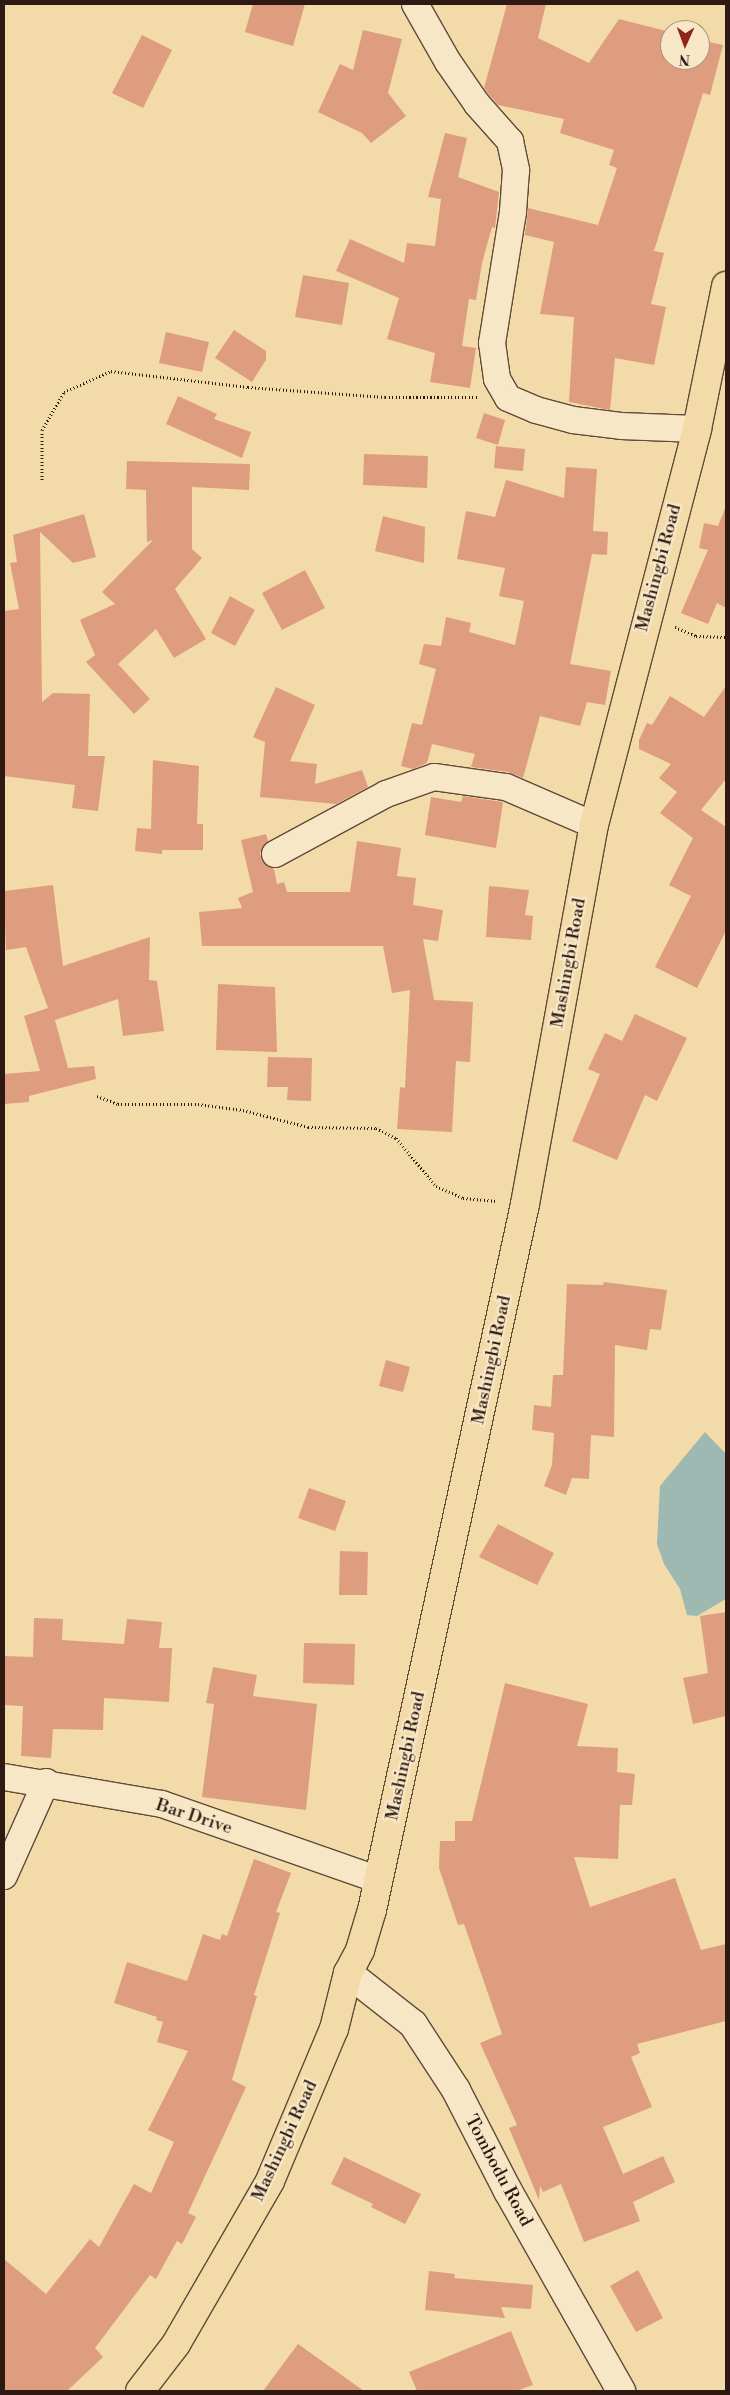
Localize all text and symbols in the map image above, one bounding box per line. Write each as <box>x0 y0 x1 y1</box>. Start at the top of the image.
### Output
north arrow <box>660 20 710 70</box>
text: N <box>679 50 690 68</box>
street label: Mashingbi Road <box>632 502 686 634</box>
street label: Mashingbi Road <box>547 896 591 1030</box>
street label: Mashingbi Road <box>468 1294 516 1426</box>
street label: Mashingbi Road <box>382 1690 430 1822</box>
street label: Bar Drive <box>153 1795 235 1839</box>
street label: Mashingbi Road <box>247 2077 323 2205</box>
street label: Tombodu Road <box>460 2112 536 2230</box>

